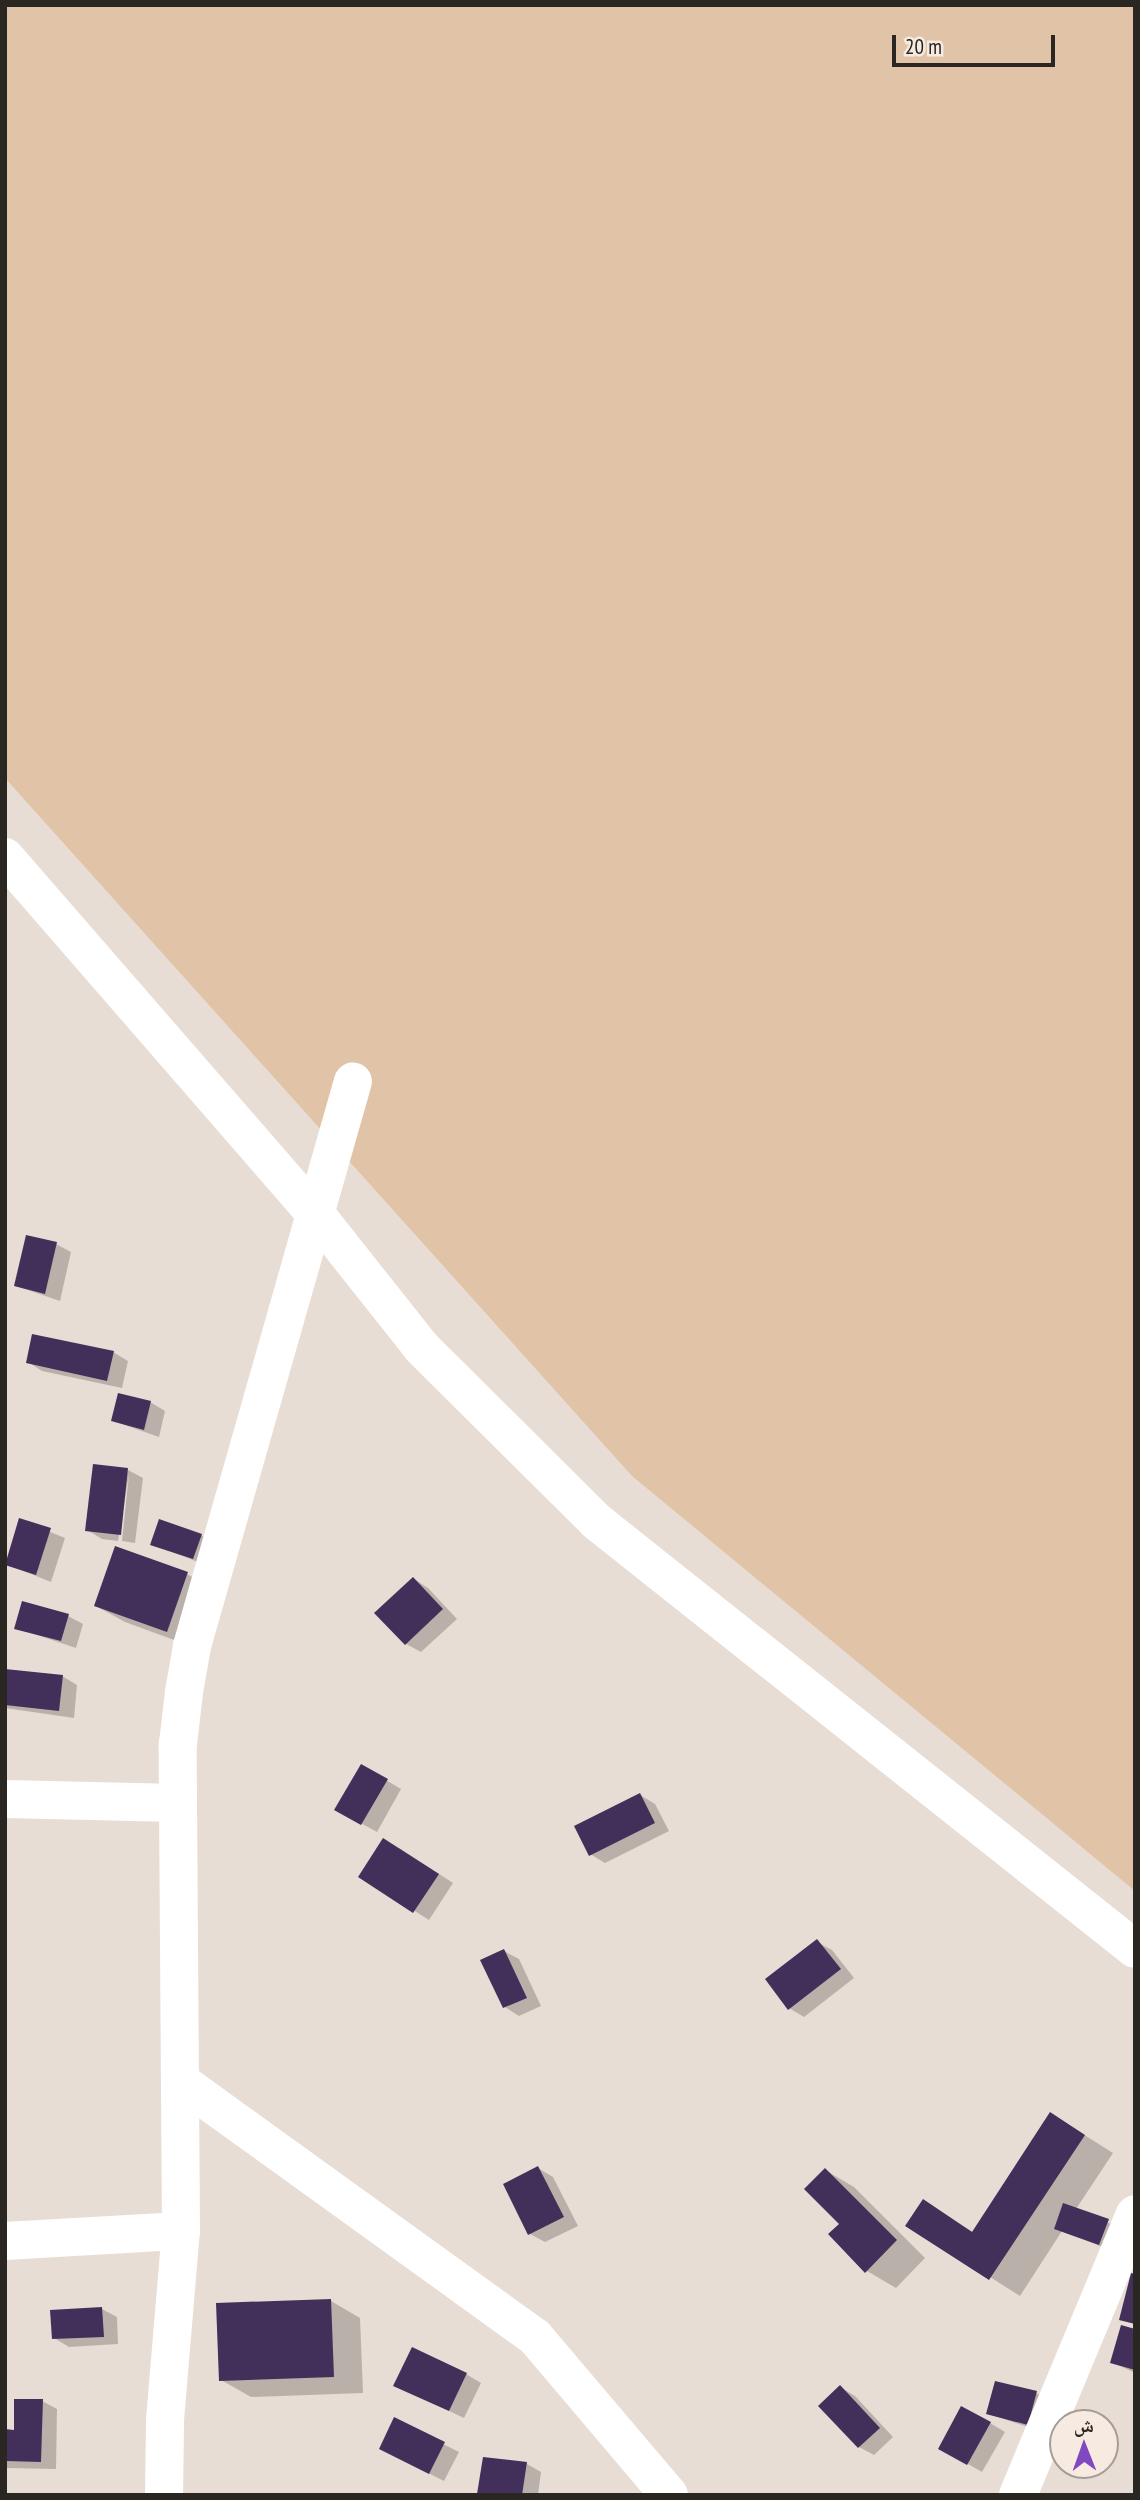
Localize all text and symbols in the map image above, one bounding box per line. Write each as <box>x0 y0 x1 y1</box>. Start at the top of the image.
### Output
scale bar <box>895 21 1058 65</box>
text: 20 m <box>905 33 942 60</box>
north arrow <box>1049 2409 1119 2479</box>
text: ش <box>1073 2413 1094 2437</box>

